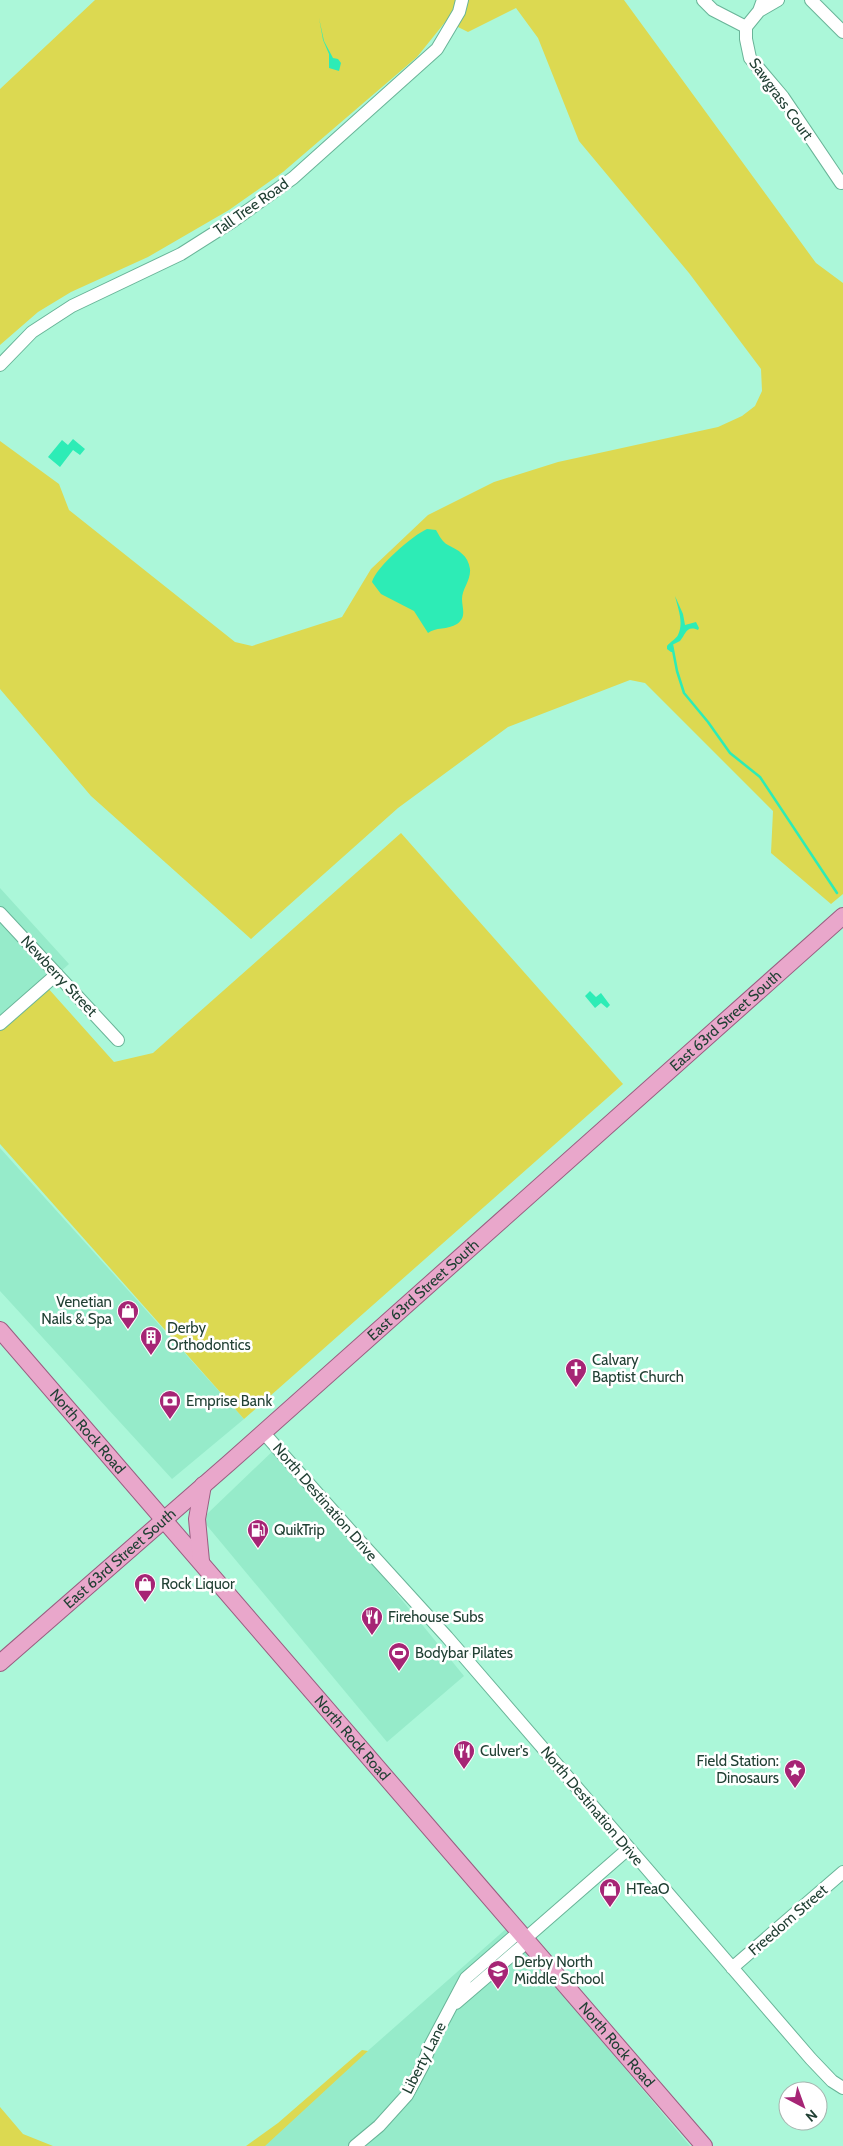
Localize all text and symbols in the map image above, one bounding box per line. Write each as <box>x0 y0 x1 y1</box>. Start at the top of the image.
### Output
street label: Sawgrass Court <box>745 55 817 143</box>
street label: Tall Tree Road <box>210 175 292 239</box>
street label: Newberry Street <box>17 932 101 1020</box>
street label: East 63rd Street South <box>666 966 785 1075</box>
street label: East 63rd Street South <box>364 1236 483 1344</box>
place label: Venetian Nails & Spa <box>41 1293 113 1328</box>
shop icon: Venetian Nails & Spa <box>116 1299 140 1330</box>
place label: Derby Orthodontics <box>167 1319 251 1354</box>
building icon: Derby Orthodontics <box>139 1325 163 1356</box>
place label: Calvary Baptist Church <box>592 1351 684 1386</box>
church icon: Calvary Baptist Church <box>564 1357 588 1388</box>
street label: North Rock Road <box>46 1385 129 1478</box>
bank icon: Emprise Bank <box>158 1389 182 1420</box>
place label: Emprise Bank <box>186 1392 272 1410</box>
street label: North Destination Drive <box>269 1439 381 1565</box>
street label: East 63rd Street South <box>60 1505 180 1612</box>
fuel station icon: QuikTrip <box>246 1518 270 1549</box>
place label: QuikTrip <box>274 1521 325 1539</box>
shop icon: Rock Liquor <box>133 1572 157 1603</box>
place label: Rock Liquor <box>161 1575 235 1593</box>
restaurant icon: Firehouse Subs <box>360 1605 384 1636</box>
place label: Firehouse Subs <box>388 1608 484 1626</box>
sports icon: Bodybar Pilates <box>387 1641 411 1672</box>
place label: Bodybar Pilates <box>415 1644 513 1662</box>
street label: North Rock Road <box>311 1692 394 1784</box>
restaurant icon: Culver's <box>452 1739 476 1770</box>
place label: Culver's <box>480 1742 529 1760</box>
street label: North Destination Drive <box>537 1743 647 1870</box>
place label: Field Station: Dinosaurs <box>697 1752 779 1787</box>
place icon: Field Station: Dinosaurs <box>783 1758 807 1789</box>
shop icon: HTeaO <box>598 1877 622 1908</box>
place label: HTeaO <box>626 1880 670 1898</box>
street label: Freedom Street <box>745 1881 831 1959</box>
place label: Derby North Middle School <box>514 1953 605 1988</box>
school or university icon: Derby North Middle School <box>486 1959 510 1990</box>
street label: North Rock Road <box>575 1999 658 2091</box>
street label: Liberty Lane <box>398 2019 450 2097</box>
north arrow <box>778 2081 828 2131</box>
text: N <box>802 2106 821 2126</box>

